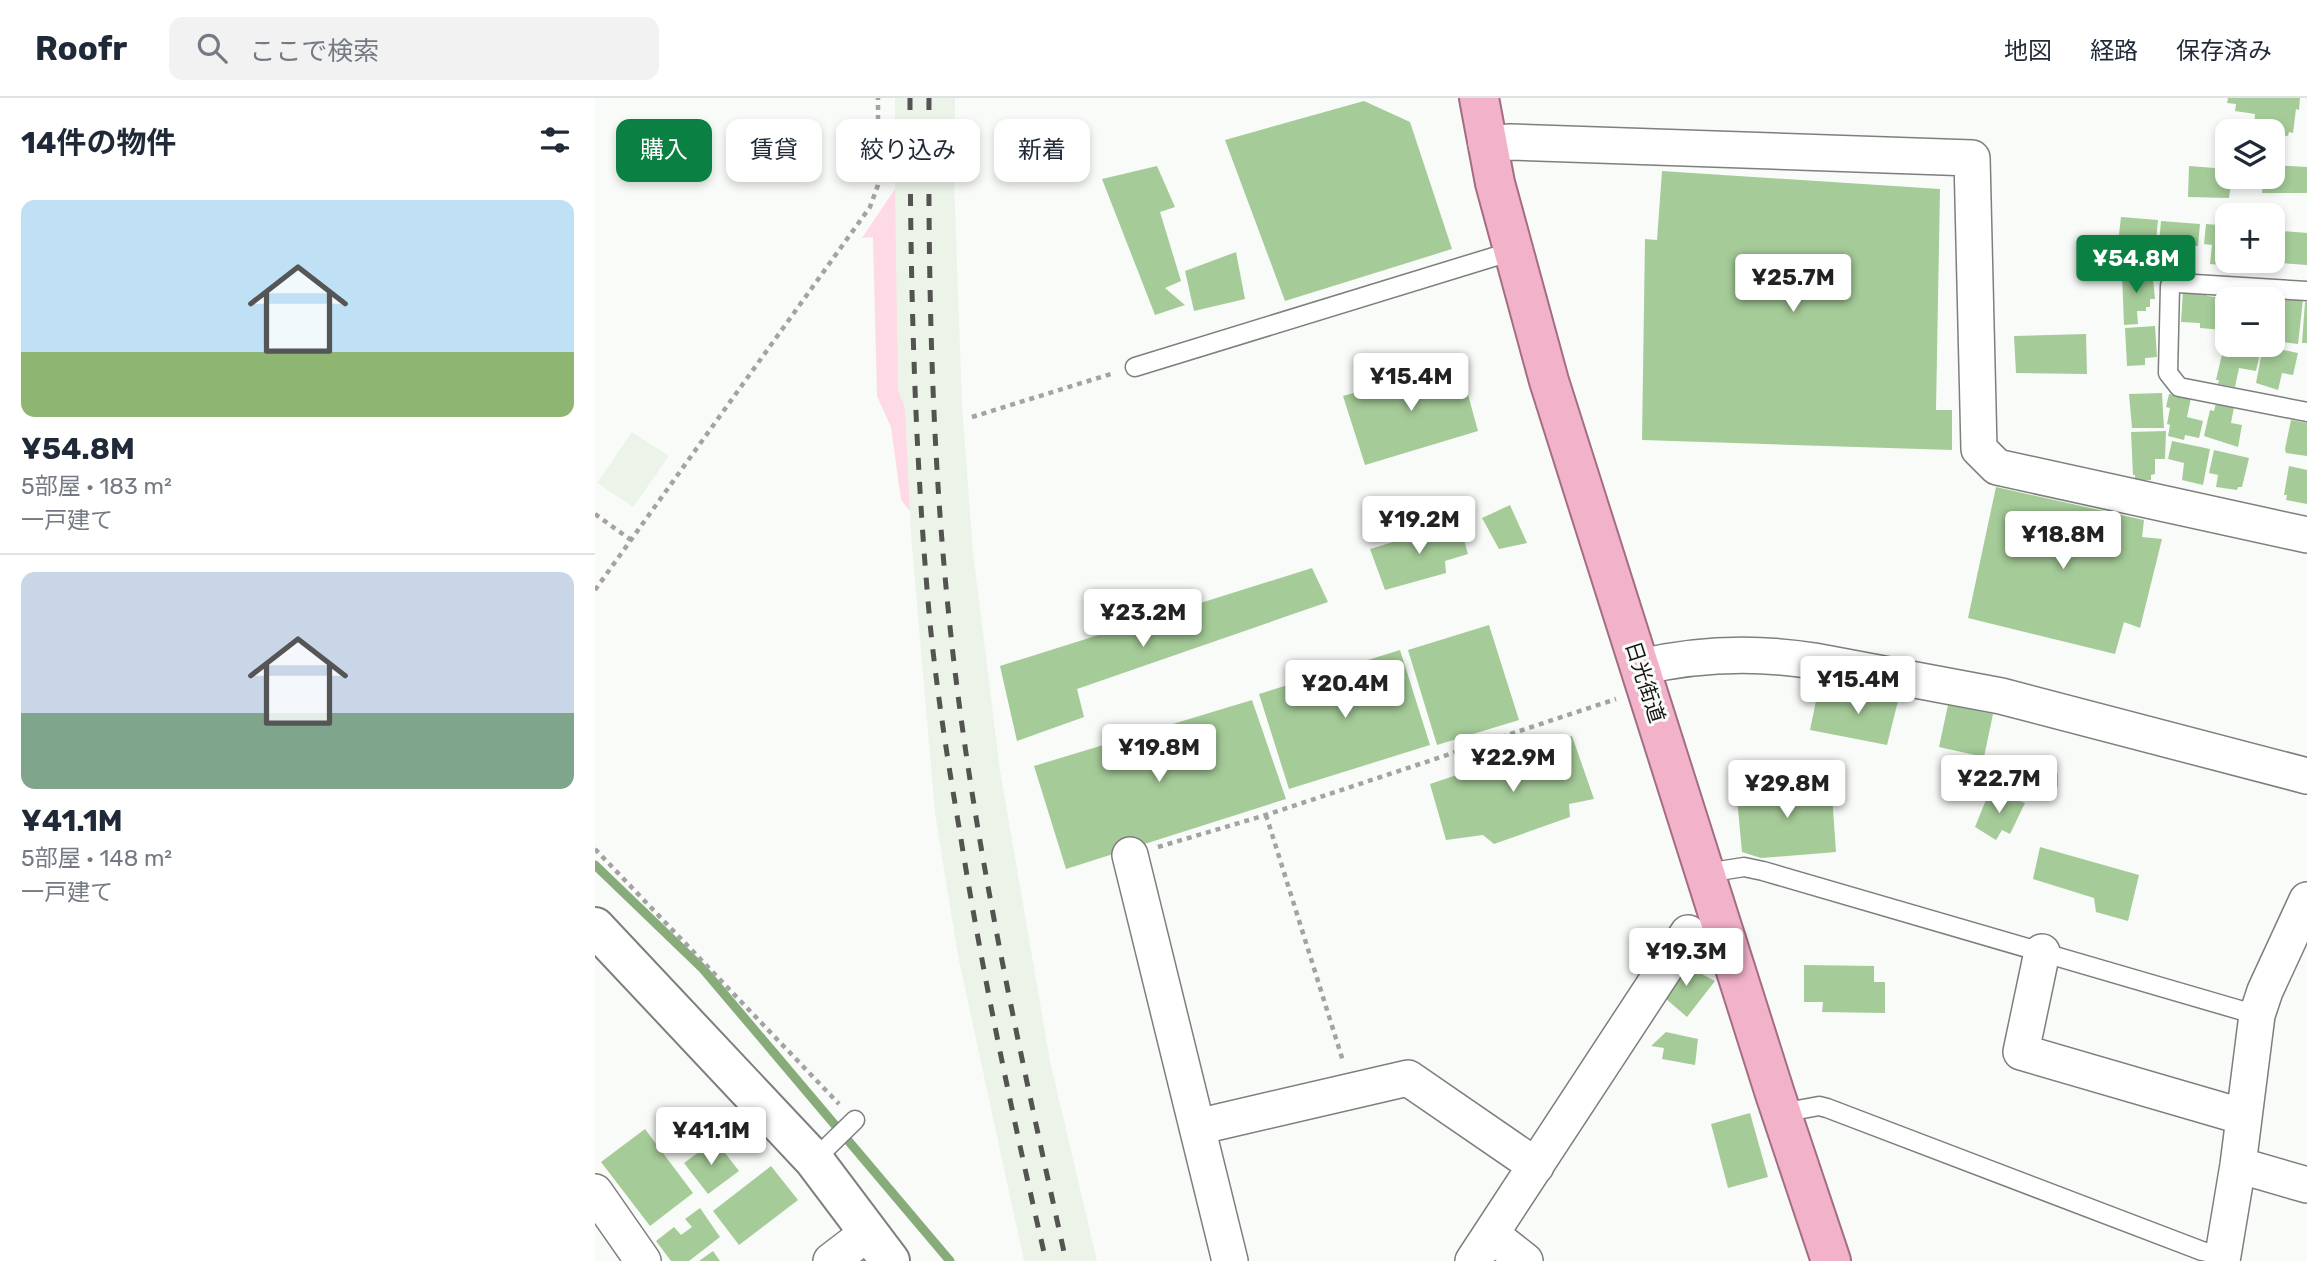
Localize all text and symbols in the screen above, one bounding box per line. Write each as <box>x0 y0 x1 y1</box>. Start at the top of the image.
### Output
search box <box>169 17 659 80</box>
text: Roofr <box>35 29 127 68</box>
icon: search <box>193 29 231 67</box>
text: ここで検索 <box>249 36 379 67</box>
text: 地図 <box>2004 37 2052 65</box>
text: 経路 <box>2090 37 2138 65</box>
text: 保存済み <box>2176 37 2272 65</box>
chip: 購入 <box>616 119 712 182</box>
chip: 賃貸 <box>726 119 822 182</box>
chip: 絞り込み <box>836 119 980 182</box>
chip: 新着 <box>994 119 1090 182</box>
map controls <box>2215 119 2285 357</box>
button: layers <box>2215 119 2285 189</box>
icon: filters <box>536 121 574 159</box>
text: 14件の物件 <box>21 125 176 161</box>
button: + <box>2215 203 2285 273</box>
pin: ¥54.8M <box>2079 236 2193 295</box>
text: ¥54.8M <box>2092 244 2180 272</box>
icon: home <box>235 246 361 372</box>
pin: ¥25.7M <box>1736 254 1850 314</box>
text: ¥25.7M <box>1751 263 1835 291</box>
button: − <box>2215 287 2285 357</box>
pin: ¥15.4M <box>1354 354 1468 413</box>
text: ¥15.4M <box>1369 362 1453 390</box>
text: ¥54.8M <box>21 431 135 467</box>
text: 5部屋 · 183 m² <box>21 472 172 500</box>
pin: ¥19.2M <box>1362 496 1476 556</box>
text: ¥19.2M <box>1378 505 1460 533</box>
text: 一戸建て <box>21 506 113 534</box>
pin: ¥18.8M <box>2006 512 2120 571</box>
text: ¥18.8M <box>2021 520 2105 548</box>
pin: ¥23.2M <box>1086 589 1200 649</box>
text: ¥23.2M <box>1100 598 1186 626</box>
icon: home <box>235 618 361 744</box>
street label: 日光街道 <box>1621 638 1670 726</box>
pin: ¥15.4M <box>1801 656 1915 716</box>
pin: ¥20.4M <box>1288 660 1402 720</box>
text: ¥15.4M <box>1816 665 1900 693</box>
text: ¥20.4M <box>1301 669 1389 697</box>
pin: ¥19.8M <box>1102 724 1216 784</box>
text: ¥19.8M <box>1118 733 1200 761</box>
pin: ¥22.9M <box>1456 734 1570 794</box>
text: ¥22.9M <box>1470 743 1556 771</box>
pin: ¥22.7M <box>1942 756 2056 815</box>
pin: ¥29.8M <box>1730 760 1844 820</box>
text: ¥22.7M <box>1957 764 2041 792</box>
text: ¥29.8M <box>1744 769 1830 797</box>
text: ¥41.1M <box>21 803 123 839</box>
text: 5部屋 · 148 m² <box>21 844 172 872</box>
text: 一戸建て <box>21 878 113 906</box>
pin: ¥19.3M <box>1629 928 1743 988</box>
text: ¥19.3M <box>1645 937 1727 965</box>
pin: ¥41.1M <box>654 1108 768 1167</box>
text: ¥41.1M <box>672 1116 750 1144</box>

